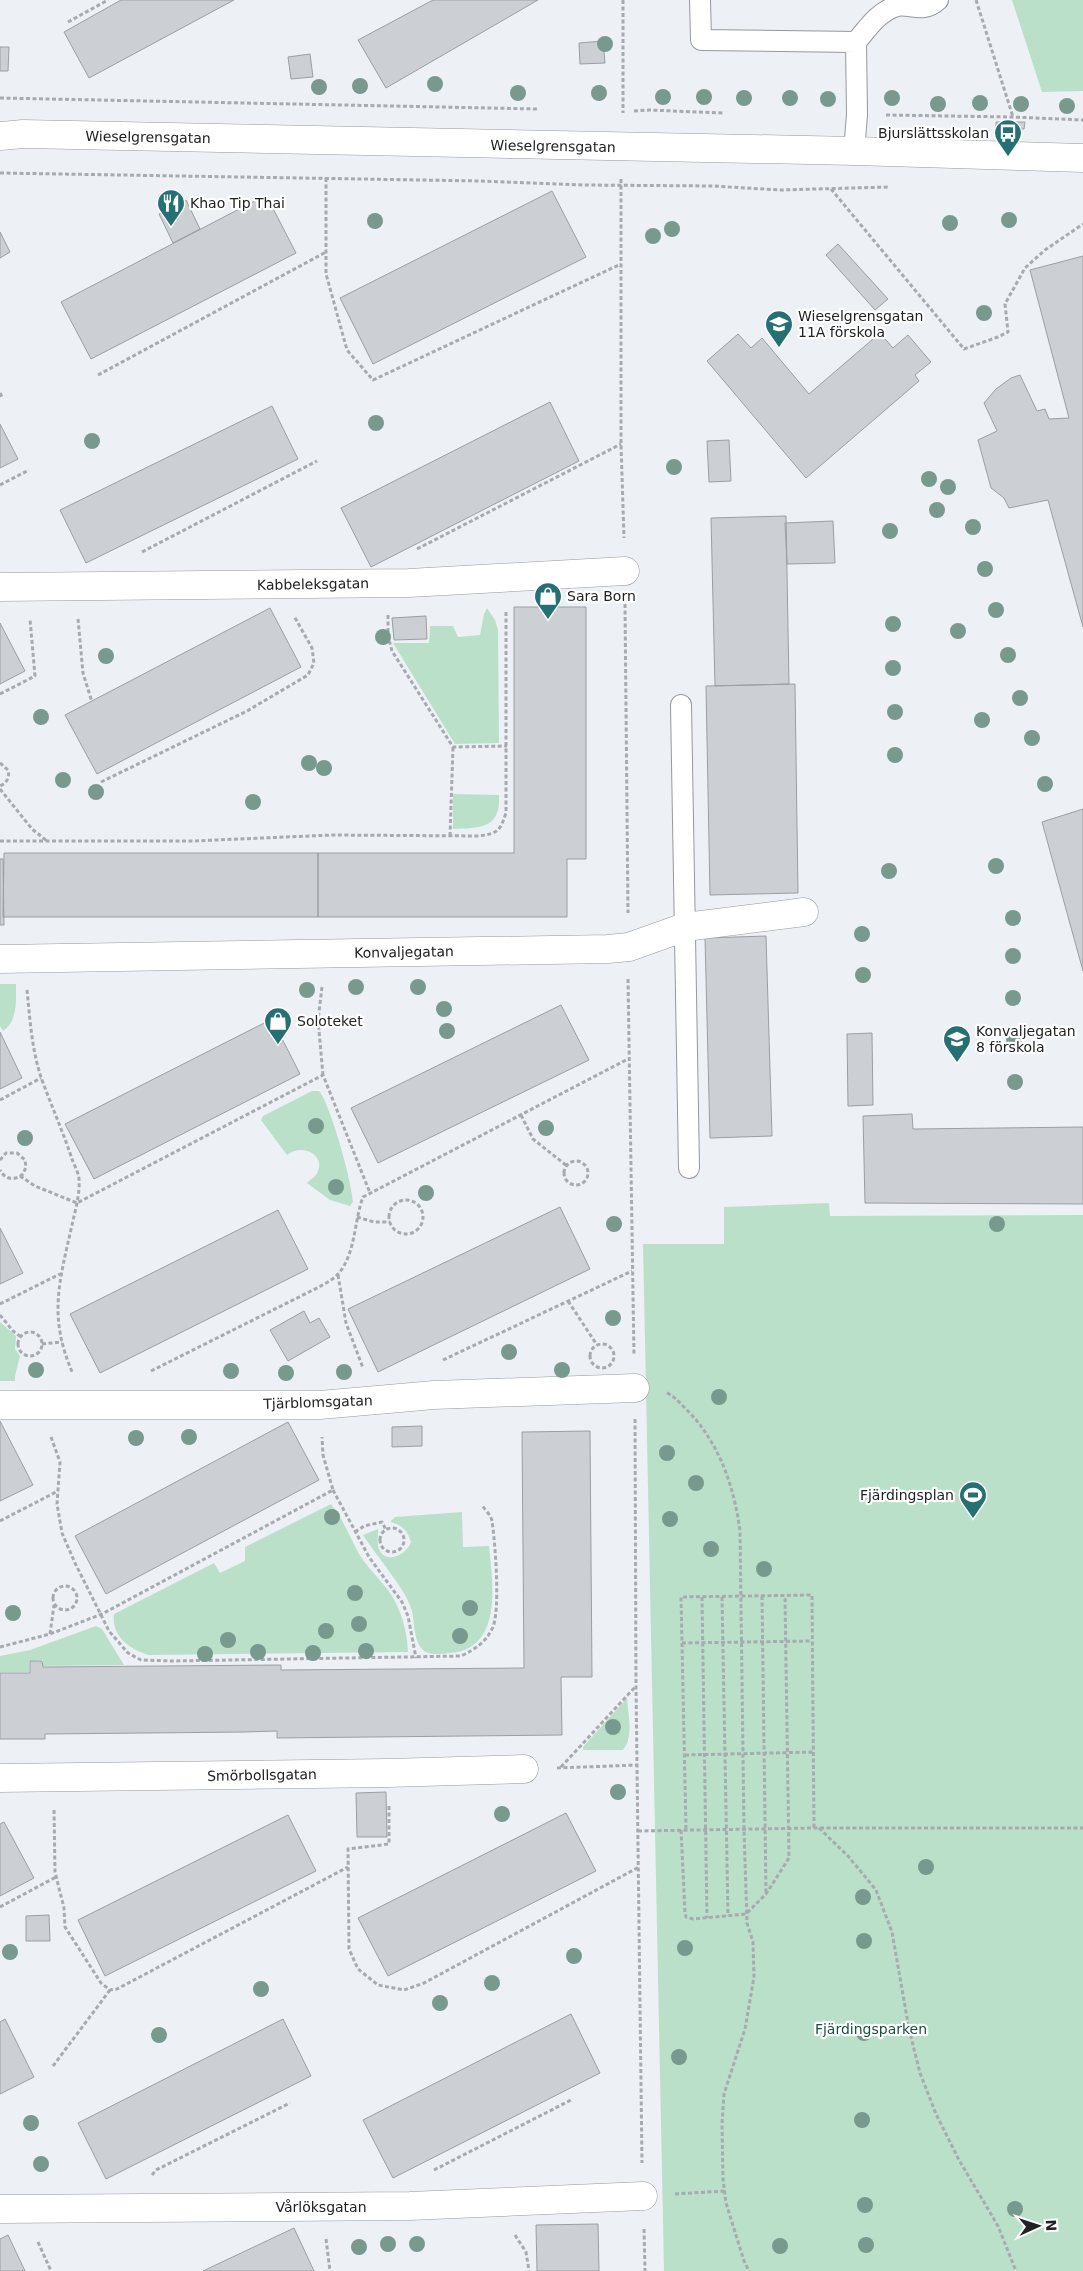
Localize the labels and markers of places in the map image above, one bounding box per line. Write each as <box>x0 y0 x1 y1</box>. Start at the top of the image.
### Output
bus stop icon: Bjurslättsskolan <box>993 118 1023 157</box>
place label: Bjurslättsskolan <box>878 125 989 141</box>
restaurant icon: Khao Tip Thai <box>156 188 186 227</box>
place label: Khao Tip Thai <box>190 195 285 211</box>
place label: Wieselgrensgatan 11A förskola <box>798 308 923 340</box>
school or university icon: Wieselgrensgatan 11A förskola <box>764 309 794 348</box>
shop icon: Sara Born <box>533 581 563 620</box>
place label: Sara Born <box>567 588 636 604</box>
shop icon: Soloteket <box>263 1006 293 1045</box>
place label: Soloteket <box>297 1013 363 1029</box>
place label: Konvaljegatan 8 förskola <box>976 1023 1076 1055</box>
school or university icon: Konvaljegatan 8 förskola <box>942 1024 972 1063</box>
sports icon: Fjärdingsplan <box>958 1480 988 1519</box>
place label: Fjärdingsplan <box>860 1487 954 1503</box>

